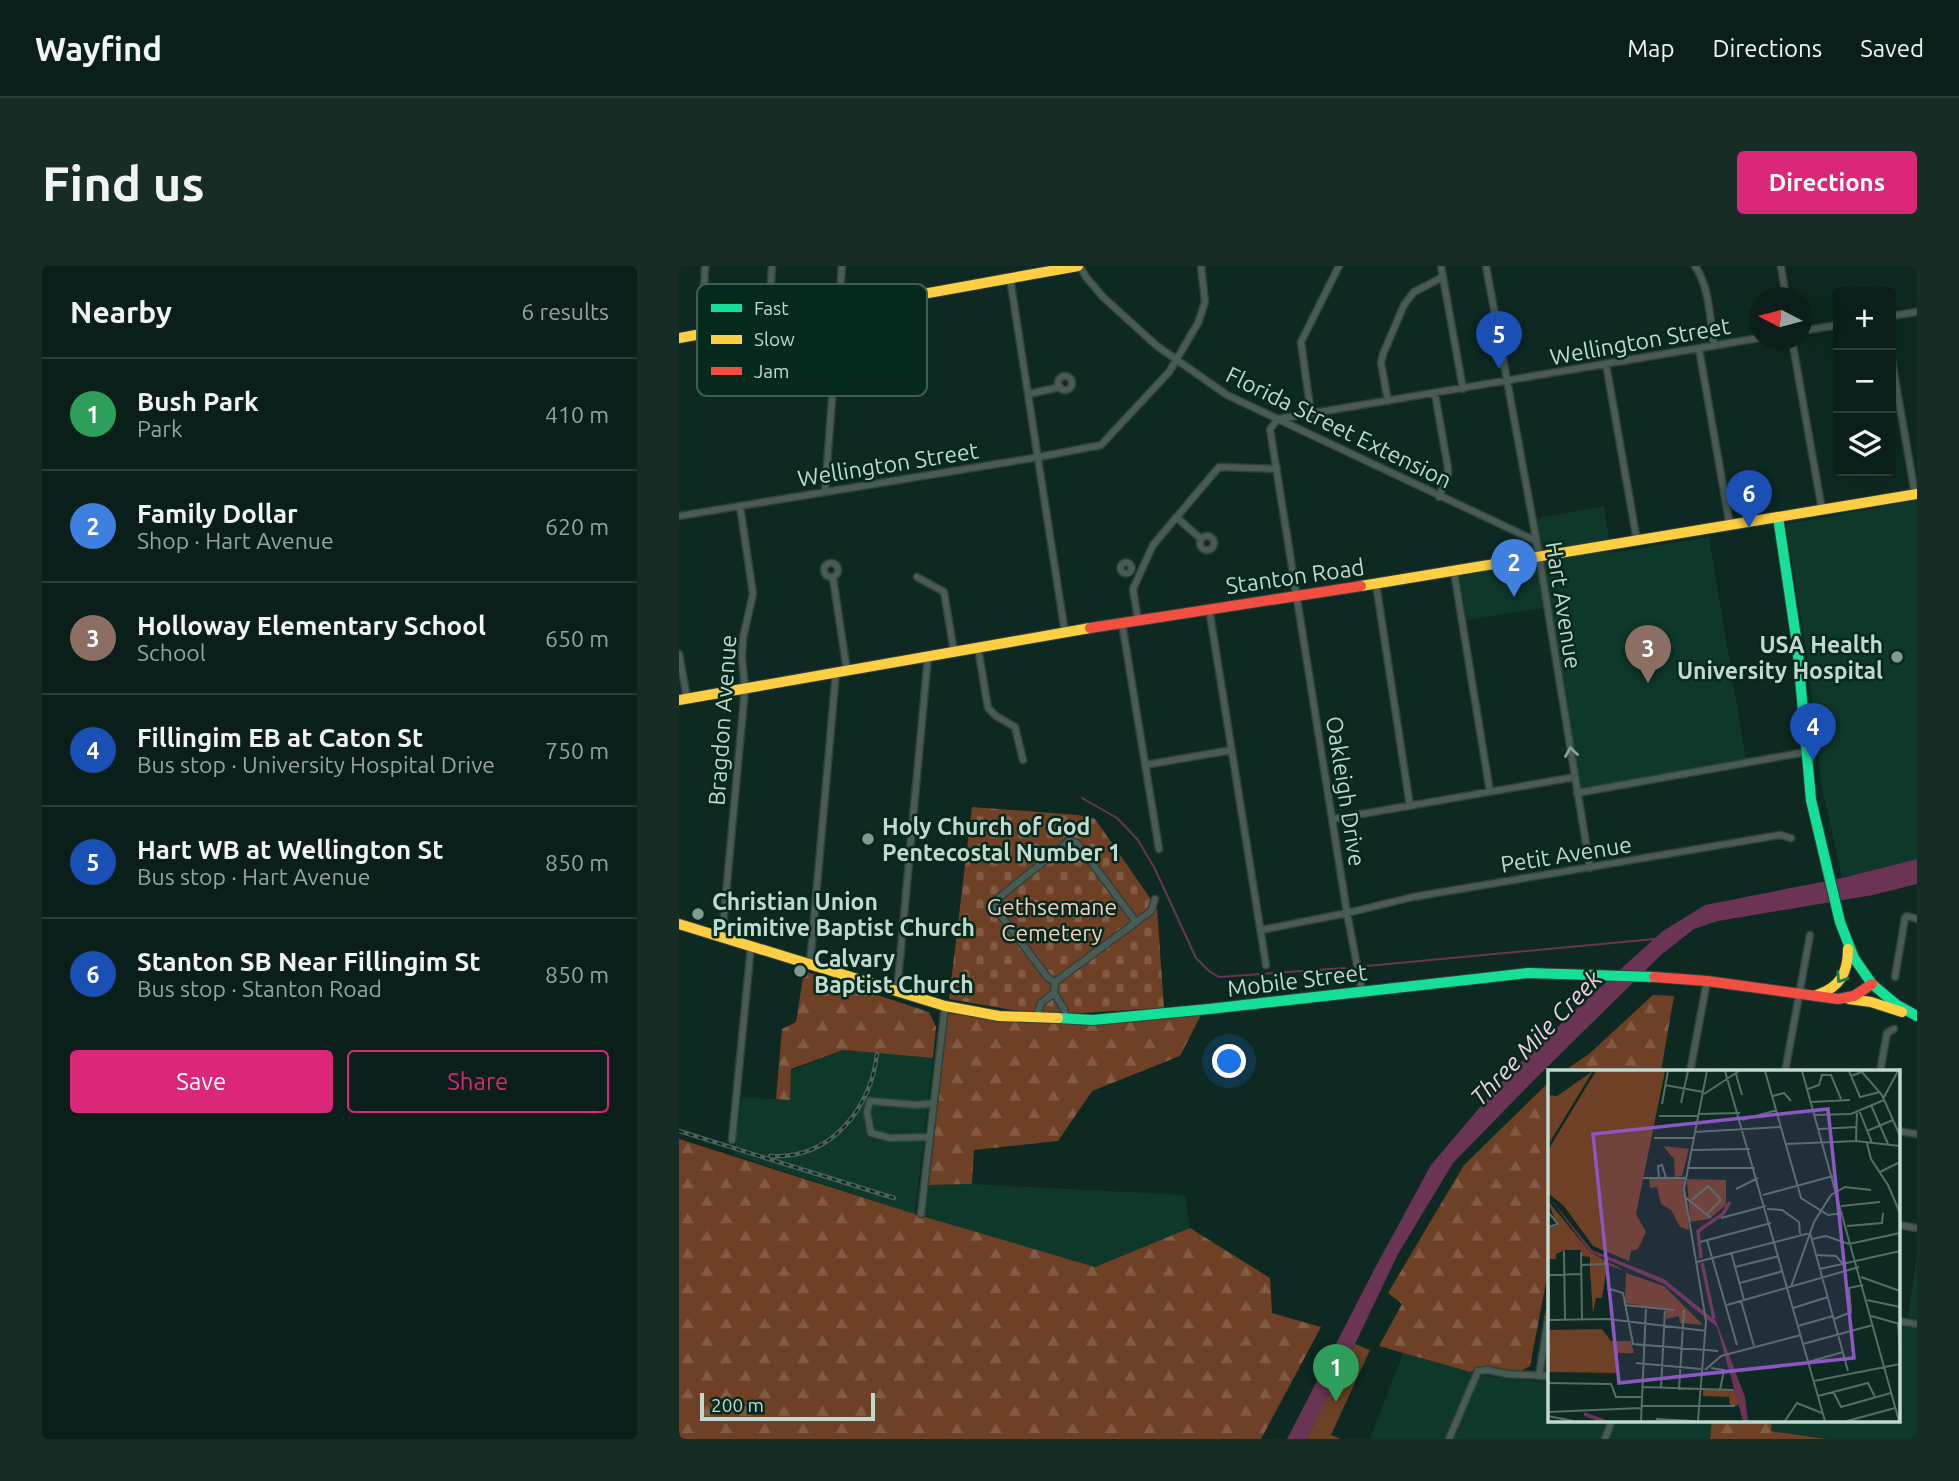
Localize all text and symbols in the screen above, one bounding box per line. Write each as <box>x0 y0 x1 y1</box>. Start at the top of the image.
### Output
text: Wayfind <box>35 30 162 67</box>
text: Map <box>1627 35 1674 62</box>
text: Directions <box>1712 35 1822 62</box>
text: Saved <box>1860 35 1924 62</box>
button: Directions <box>1737 151 1917 214</box>
text: Find us <box>42 155 205 210</box>
legend <box>697 284 927 396</box>
north arrow <box>1749 287 1812 350</box>
map controls <box>1833 287 1896 476</box>
button: + <box>1833 287 1896 350</box>
text: Nearby <box>70 295 172 329</box>
text: Fast <box>754 297 789 319</box>
text: 6 results <box>521 299 609 324</box>
pin: 5 <box>1476 311 1522 369</box>
street label: Wellington Street <box>1548 313 1732 369</box>
text: Slow <box>754 328 795 350</box>
button: − <box>1833 350 1896 413</box>
text: Jam <box>754 360 790 382</box>
street label: Florida Street Extension <box>1222 361 1456 493</box>
text: Bush Park <box>137 387 259 416</box>
text: 1 <box>87 402 99 427</box>
text: 410 m <box>545 402 609 427</box>
button: layers <box>1833 413 1896 476</box>
text: Park <box>137 416 183 441</box>
street label: Wellington Street <box>796 437 980 491</box>
pin: 6 <box>1726 470 1772 528</box>
text: Family Dollar <box>137 499 298 528</box>
text: 2 <box>87 514 99 539</box>
text: 620 m <box>545 514 609 539</box>
text: Shop · Hart Avenue <box>137 528 334 553</box>
pin: 2 <box>1491 539 1537 597</box>
street label: Hart Avenue <box>1542 540 1586 670</box>
street label: Stanton Road <box>1224 554 1366 598</box>
text: Holloway Elementary School <box>137 611 486 640</box>
pin: 3 <box>1625 625 1671 683</box>
text: 3 <box>87 626 99 651</box>
text: 650 m <box>545 626 609 651</box>
place label: USA Health University Hospital <box>1677 632 1883 683</box>
street label: Bragdon Avenue <box>704 634 740 806</box>
text: School <box>137 640 206 665</box>
marker: USA Health University Hospital <box>1889 649 1905 665</box>
pin: 4 <box>1790 703 1836 761</box>
street label: Oakleigh Drive <box>1322 714 1370 868</box>
text: Fillingim EB at Caton St <box>137 723 423 752</box>
text: 4 <box>87 738 99 763</box>
text: 750 m <box>545 738 609 763</box>
one-way arrow <box>1564 746 1579 758</box>
text: Bus stop · University Hospital Drive <box>137 752 495 777</box>
place label: Holy Church of God Pentecostal Number 1 <box>882 814 1121 865</box>
marker: Holy Church of God Pentecostal Number 1 <box>860 831 876 847</box>
street label: Petit Avenue <box>1499 831 1633 877</box>
text: Hart WB at Wellington St <box>137 835 443 864</box>
text: 5 <box>87 850 99 875</box>
text: 850 m <box>545 850 609 875</box>
text: Bus stop · Hart Avenue <box>137 864 370 889</box>
place label: Christian Union Primitive Baptist Church <box>712 889 975 940</box>
park label: Gethsemane Cemetery <box>987 894 1117 945</box>
marker: Christian Union Primitive Baptist Church <box>690 906 706 922</box>
place label: Calvary Baptist Church <box>814 946 974 997</box>
text: Stanton SB Near Fillingim St <box>137 947 480 976</box>
street label: Mobile Street <box>1226 959 1368 1001</box>
text: 6 <box>87 962 99 987</box>
text: 850 m <box>545 962 609 987</box>
marker: Calvary Baptist Church <box>792 963 808 979</box>
water label: Three Mile Creek <box>1465 965 1608 1111</box>
one-way arrow <box>1836 970 1849 983</box>
text: Bus stop · Stanton Road <box>137 976 382 1001</box>
your location <box>1212 1044 1246 1078</box>
button: Save <box>70 1050 333 1113</box>
button: Share <box>347 1050 609 1113</box>
inset map <box>1548 1070 1899 1422</box>
pin: 1 <box>1313 1344 1359 1402</box>
scale bar <box>700 1390 875 1422</box>
text: 200 m <box>711 1394 764 1416</box>

